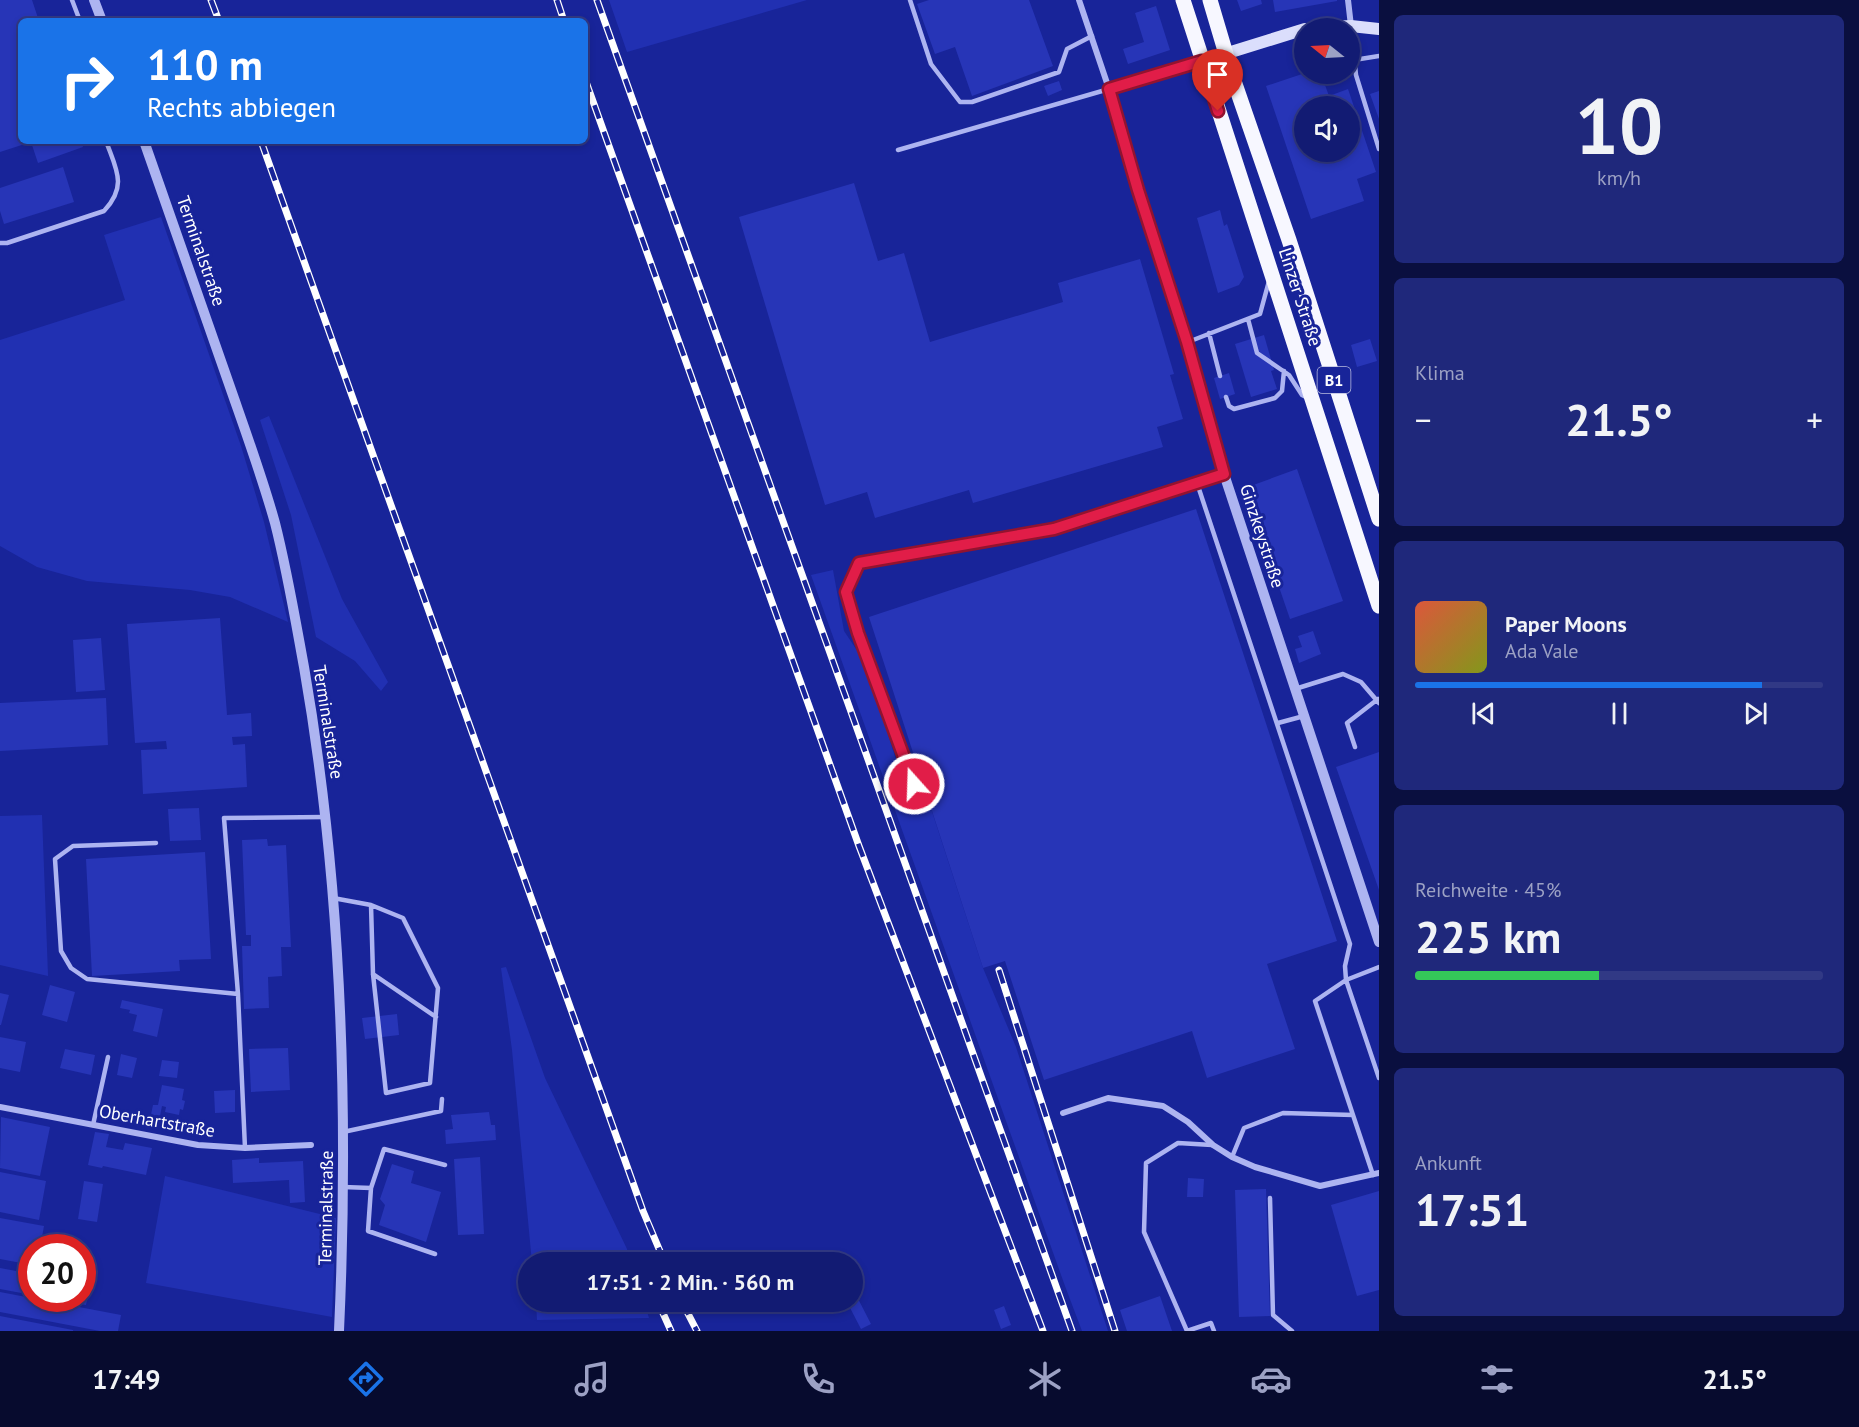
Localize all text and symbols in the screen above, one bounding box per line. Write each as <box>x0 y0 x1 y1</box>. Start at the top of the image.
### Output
north arrow <box>1294 18 1360 84</box>
map controls <box>1294 18 1360 162</box>
text: 110 m <box>147 37 263 92</box>
icon: right <box>48 42 126 120</box>
pin <box>1192 49 1243 111</box>
icon: arrive <box>1201 58 1234 91</box>
text: 10 <box>1575 75 1663 176</box>
text: Rechts abbiegen <box>147 90 336 124</box>
button: sound <box>1294 96 1360 162</box>
text: km/h <box>1597 165 1641 191</box>
street label: Terminalstraße <box>172 193 231 309</box>
street label: Linzer Straße <box>1274 245 1327 349</box>
text: Klima <box>1415 360 1465 386</box>
road number: B1 <box>1318 367 1350 393</box>
text: 21.5° <box>1565 390 1673 448</box>
text: − <box>1415 398 1432 441</box>
text: + <box>1806 398 1823 441</box>
street label: Ginzkeystraße <box>1235 481 1290 591</box>
text: Paper Moons <box>1505 610 1627 638</box>
text: Ada Vale <box>1505 638 1578 664</box>
street label: Terminalstraße <box>308 663 349 780</box>
icon: previous <box>1467 697 1500 730</box>
icon: pause <box>1603 697 1636 730</box>
icon: next <box>1739 697 1772 730</box>
position arrow <box>882 752 946 816</box>
text: Reichweite · 45% <box>1415 877 1561 903</box>
text: 225 km <box>1415 907 1561 965</box>
street label: Oberhartstraße <box>97 1099 217 1142</box>
street label: Terminalstraße <box>313 1150 338 1266</box>
text: Ankunft <box>1415 1150 1482 1176</box>
text: 17:51 <box>1415 1180 1529 1238</box>
speed limit sign: 20 <box>18 1234 96 1312</box>
text: 17:51 · 2 Min. · 560 m <box>587 1268 794 1296</box>
icon: directions <box>345 1358 387 1400</box>
icon: music <box>571 1358 613 1400</box>
icon: phone <box>797 1358 839 1400</box>
icon: climate <box>1024 1358 1066 1400</box>
icon: car <box>1250 1358 1292 1400</box>
icon: filters <box>1476 1358 1518 1400</box>
text: 17:49 <box>92 1362 161 1396</box>
text: 21.5° <box>1702 1362 1767 1396</box>

